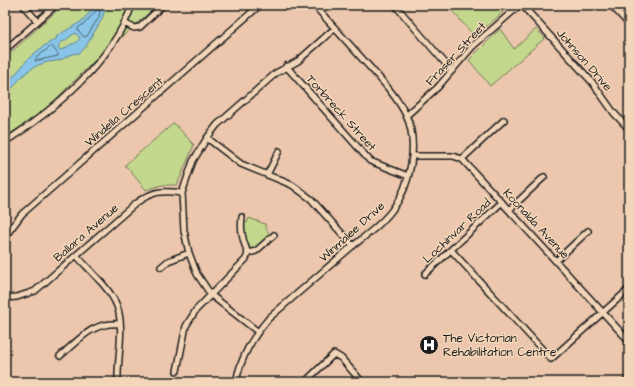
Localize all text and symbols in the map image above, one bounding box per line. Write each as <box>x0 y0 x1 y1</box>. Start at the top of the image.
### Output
street label: Fraser Street <box>422 18 490 90</box>
street label: Johnson Drive <box>552 25 616 95</box>
street label: Torbreck Street <box>302 71 380 155</box>
street label: Windella Crescent <box>81 73 167 151</box>
street label: Koonalda Avenue <box>499 185 574 263</box>
street label: Lochinvar Road <box>419 195 495 267</box>
street label: Winmalee Drive <box>315 198 389 266</box>
street label: Ballara Avenue <box>50 200 123 266</box>
place label: The Victorian Rehabilitation Centre <box>443 330 557 361</box>
hospital icon: The Victorian Rehabilitation Centre <box>418 334 440 356</box>

